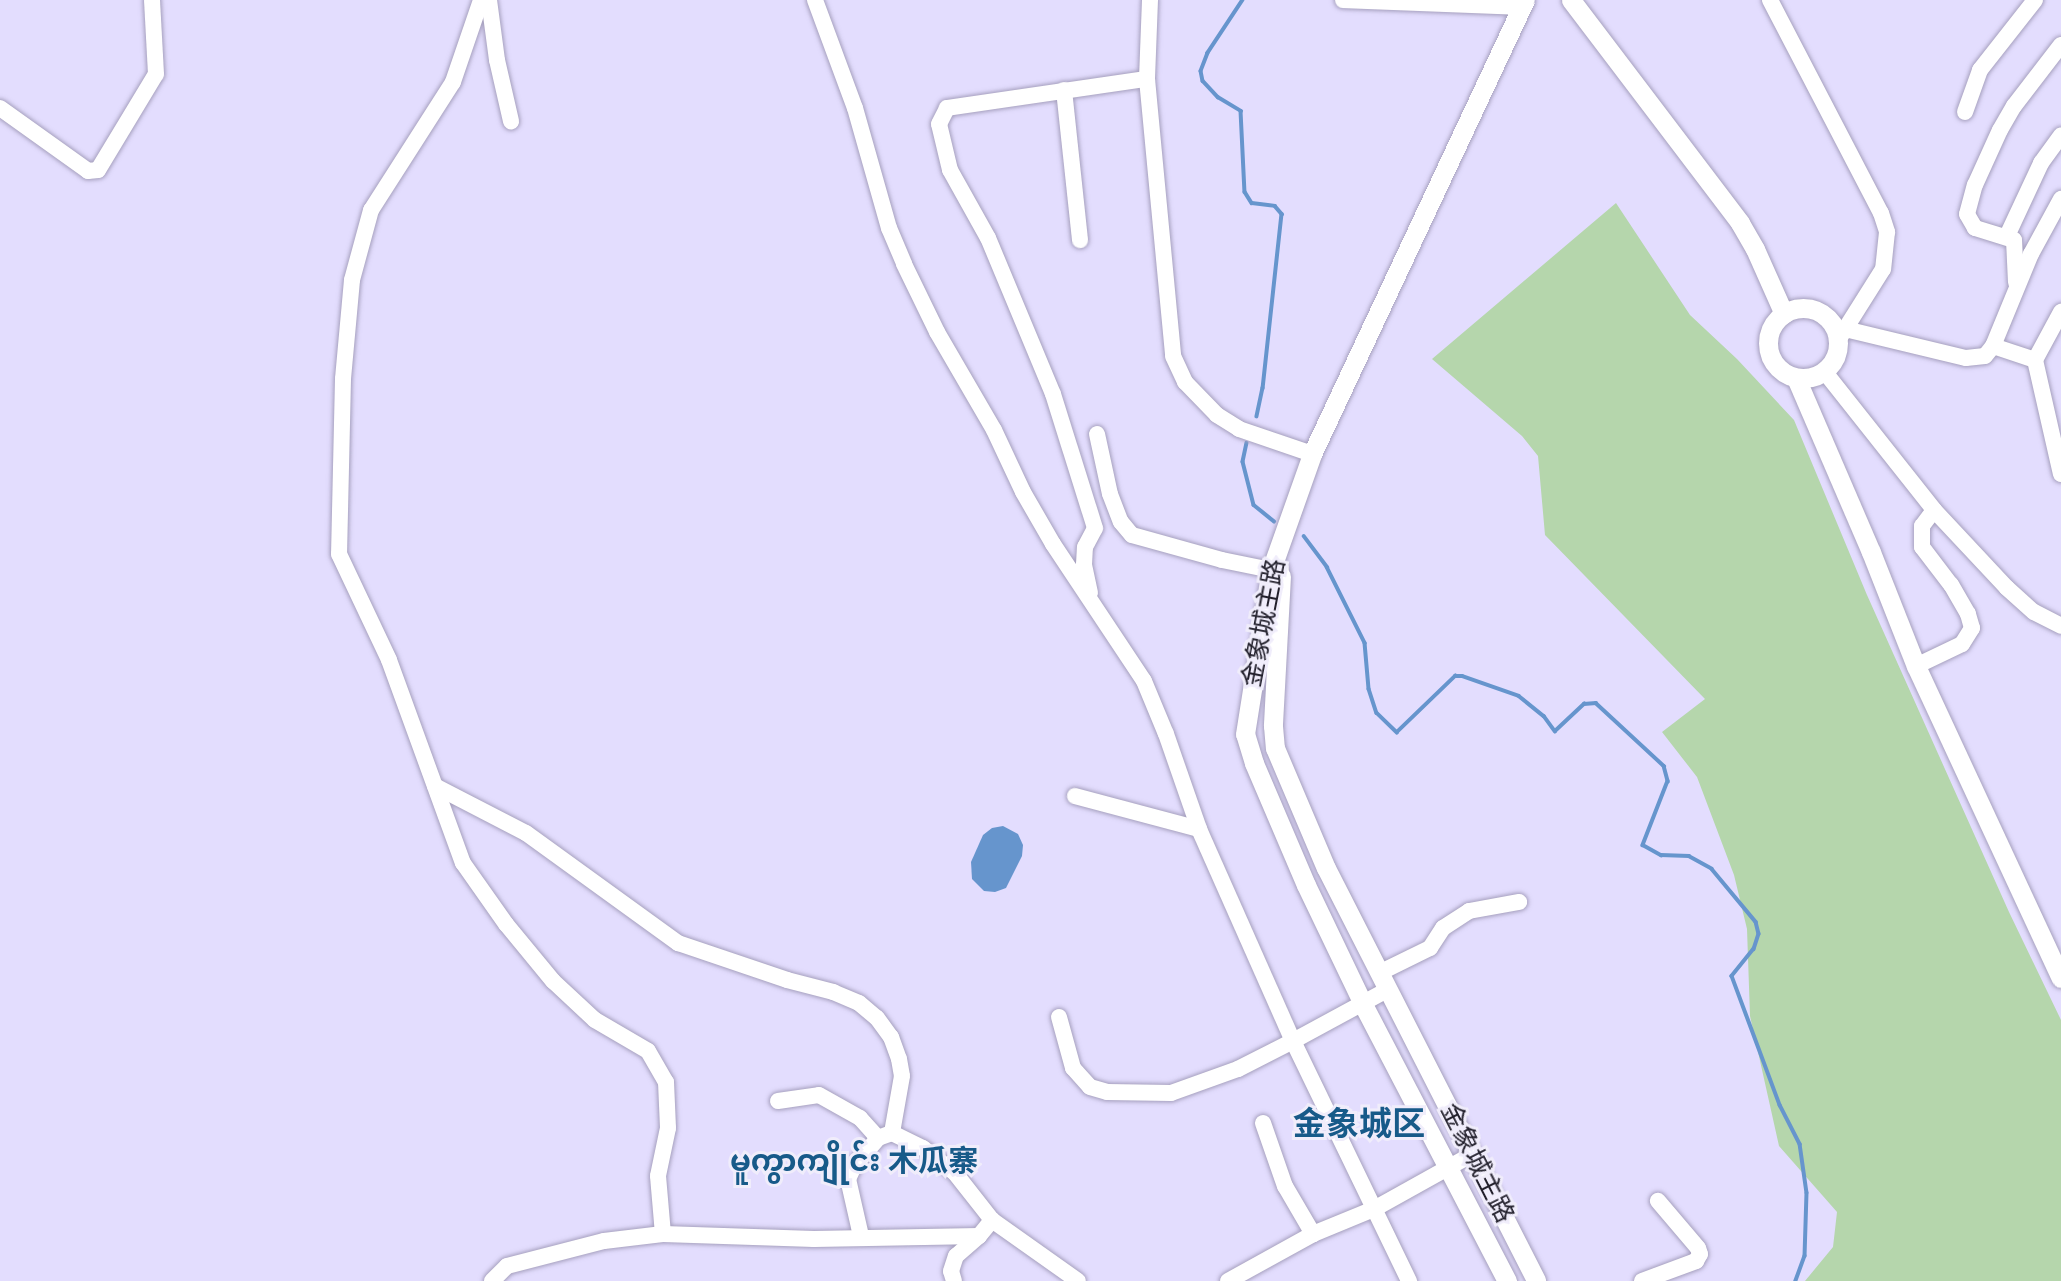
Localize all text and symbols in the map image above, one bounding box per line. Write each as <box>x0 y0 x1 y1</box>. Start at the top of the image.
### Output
street label: 金象城主路 <box>1236 556 1292 690</box>
street label: 金象城主路 <box>1434 1098 1520 1228</box>
district label: 金象城区 <box>1293 1105 1425 1145</box>
district label: မူကွာကျိုင်း 木瓜寨 <box>730 1143 978 1179</box>

